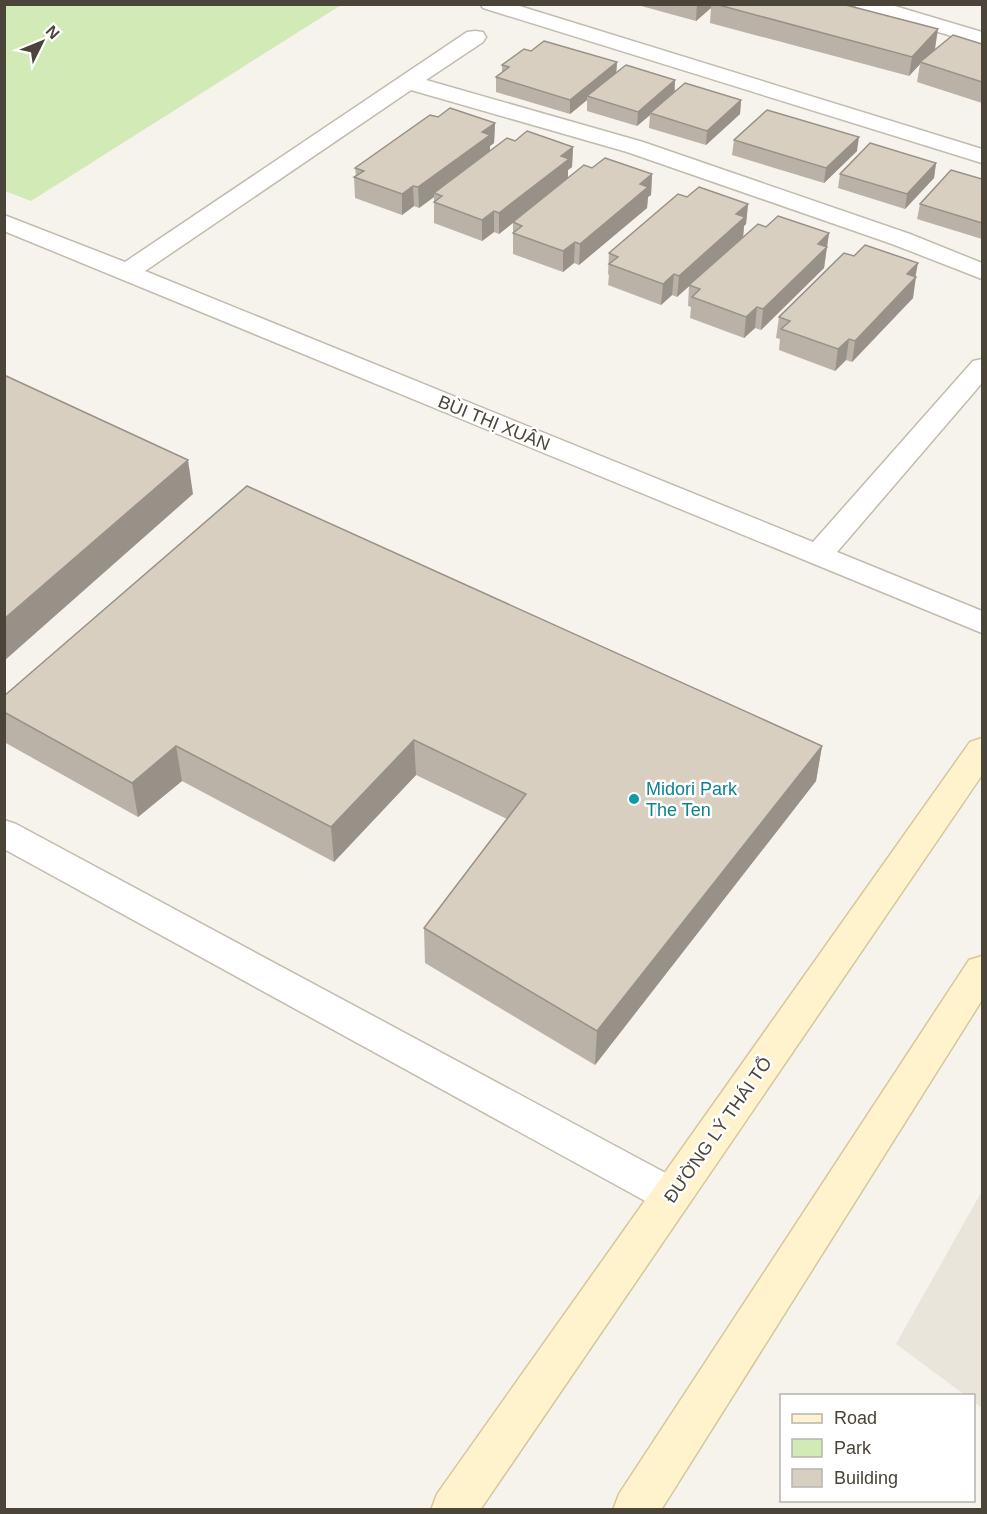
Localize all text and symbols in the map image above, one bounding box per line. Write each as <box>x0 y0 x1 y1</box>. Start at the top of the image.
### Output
north arrow <box>12 12 72 72</box>
text: N <box>42 22 63 42</box>
street label: BÙI THỊ XUÂN <box>435 391 553 455</box>
place label: Midori Park The Ten <box>646 779 738 820</box>
marker: Midori Park The Ten <box>627 792 641 806</box>
street label: ĐƯỜNG LÝ THÁI TỔ <box>659 1053 776 1207</box>
legend <box>780 1394 975 1502</box>
text: Road <box>834 1408 877 1428</box>
text: Park <box>834 1438 872 1458</box>
text: Building <box>834 1468 898 1488</box>

